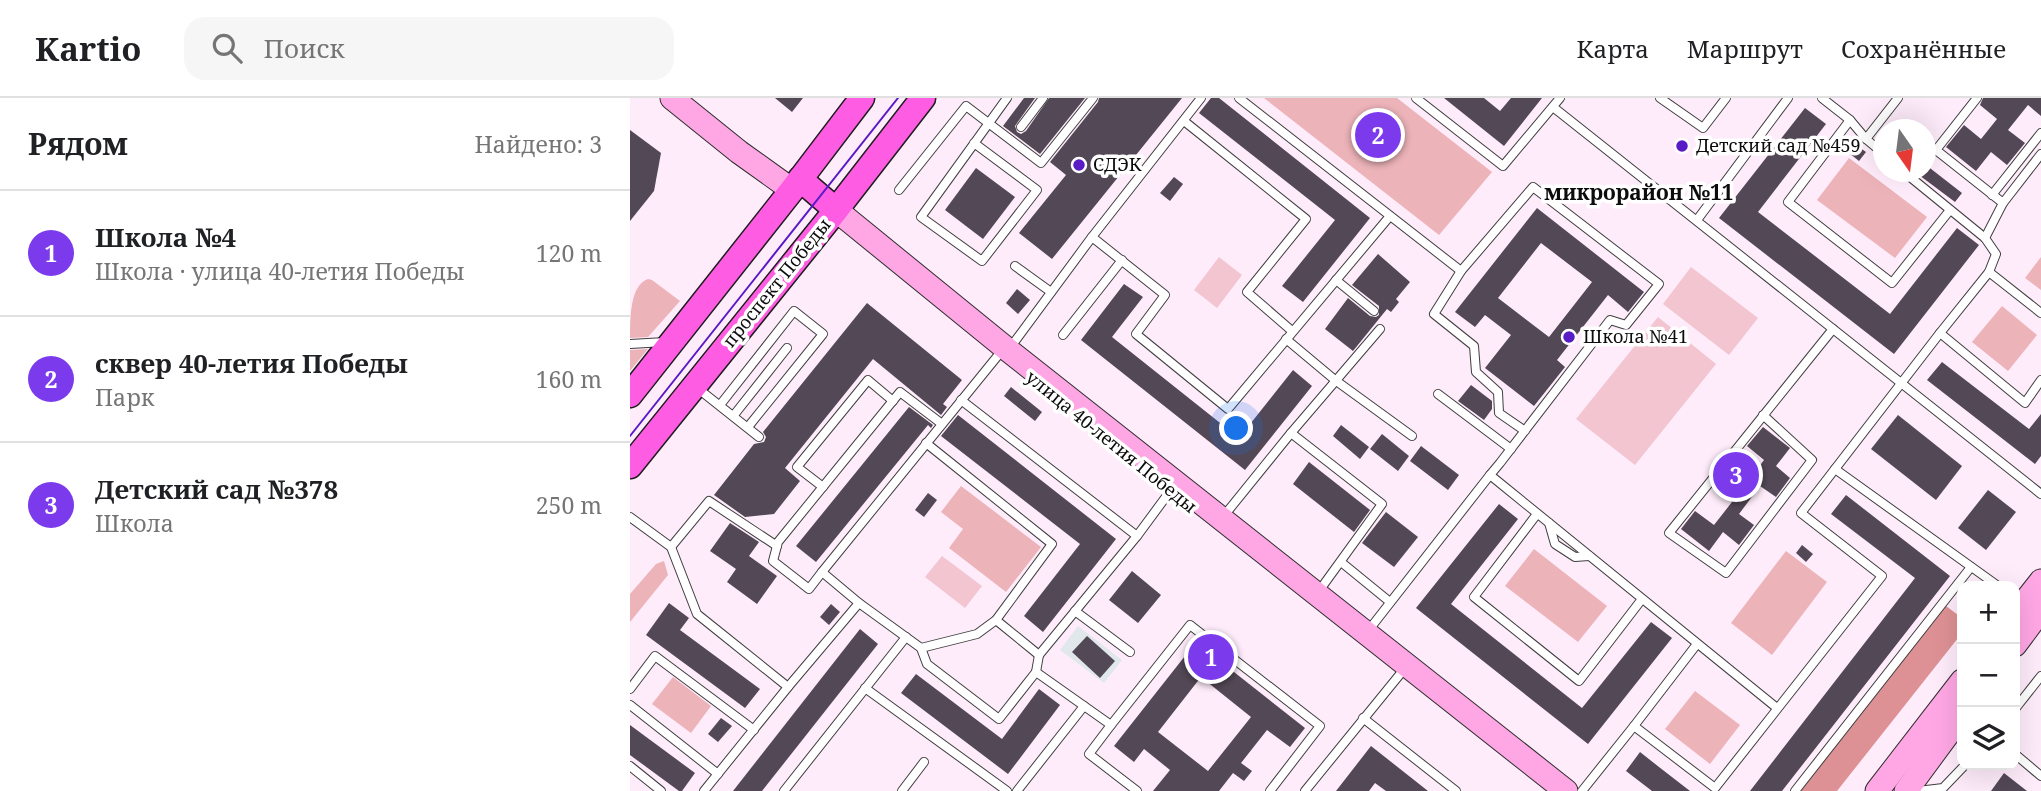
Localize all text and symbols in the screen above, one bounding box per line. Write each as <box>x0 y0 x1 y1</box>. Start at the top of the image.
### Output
search box <box>184 17 674 80</box>
text: Kartio <box>35 26 142 71</box>
icon: search <box>208 29 246 67</box>
text: Поиск <box>264 30 345 66</box>
text: Карта <box>1577 32 1649 65</box>
text: Маршрут <box>1687 32 1803 65</box>
text: Сохранённые <box>1841 32 2006 65</box>
pin: 2 <box>1355 109 1401 161</box>
north arrow <box>1873 119 1936 182</box>
text: Рядом <box>28 123 128 164</box>
text: Найдено: 3 <box>474 128 602 160</box>
place label: Детский сад №459 <box>1696 133 1861 157</box>
marker: Детский сад №459 <box>1674 138 1690 154</box>
place label: СДЭК <box>1093 152 1142 176</box>
marker: СДЭК <box>1071 157 1087 173</box>
district label: микрорайон №11 <box>1544 178 1734 206</box>
street label: проспект Победы <box>717 213 836 352</box>
text: Школа №4 <box>95 219 236 255</box>
text: 1 <box>45 237 58 269</box>
text: 120 m <box>536 237 602 269</box>
text: Школа · улица 40-летия Победы <box>95 255 465 287</box>
place label: Школа №41 <box>1583 324 1688 348</box>
marker: Школа №41 <box>1561 329 1577 345</box>
text: сквер 40-летия Победы <box>95 345 408 381</box>
text: 2 <box>45 363 58 395</box>
text: 160 m <box>536 363 602 395</box>
street label: улица 40-летия Победы <box>1021 365 1202 518</box>
text: Парк <box>95 381 154 413</box>
your location <box>1219 411 1253 445</box>
pin: 3 <box>1713 449 1759 501</box>
text: Детский сад №378 <box>95 471 338 507</box>
text: 3 <box>45 489 58 521</box>
text: 250 m <box>536 489 602 521</box>
text: Школа <box>95 507 174 539</box>
map controls <box>1957 581 2020 770</box>
button: + <box>1957 581 2020 644</box>
pin: 1 <box>1188 631 1234 683</box>
button: − <box>1957 644 2020 707</box>
button: layers <box>1957 707 2020 770</box>

